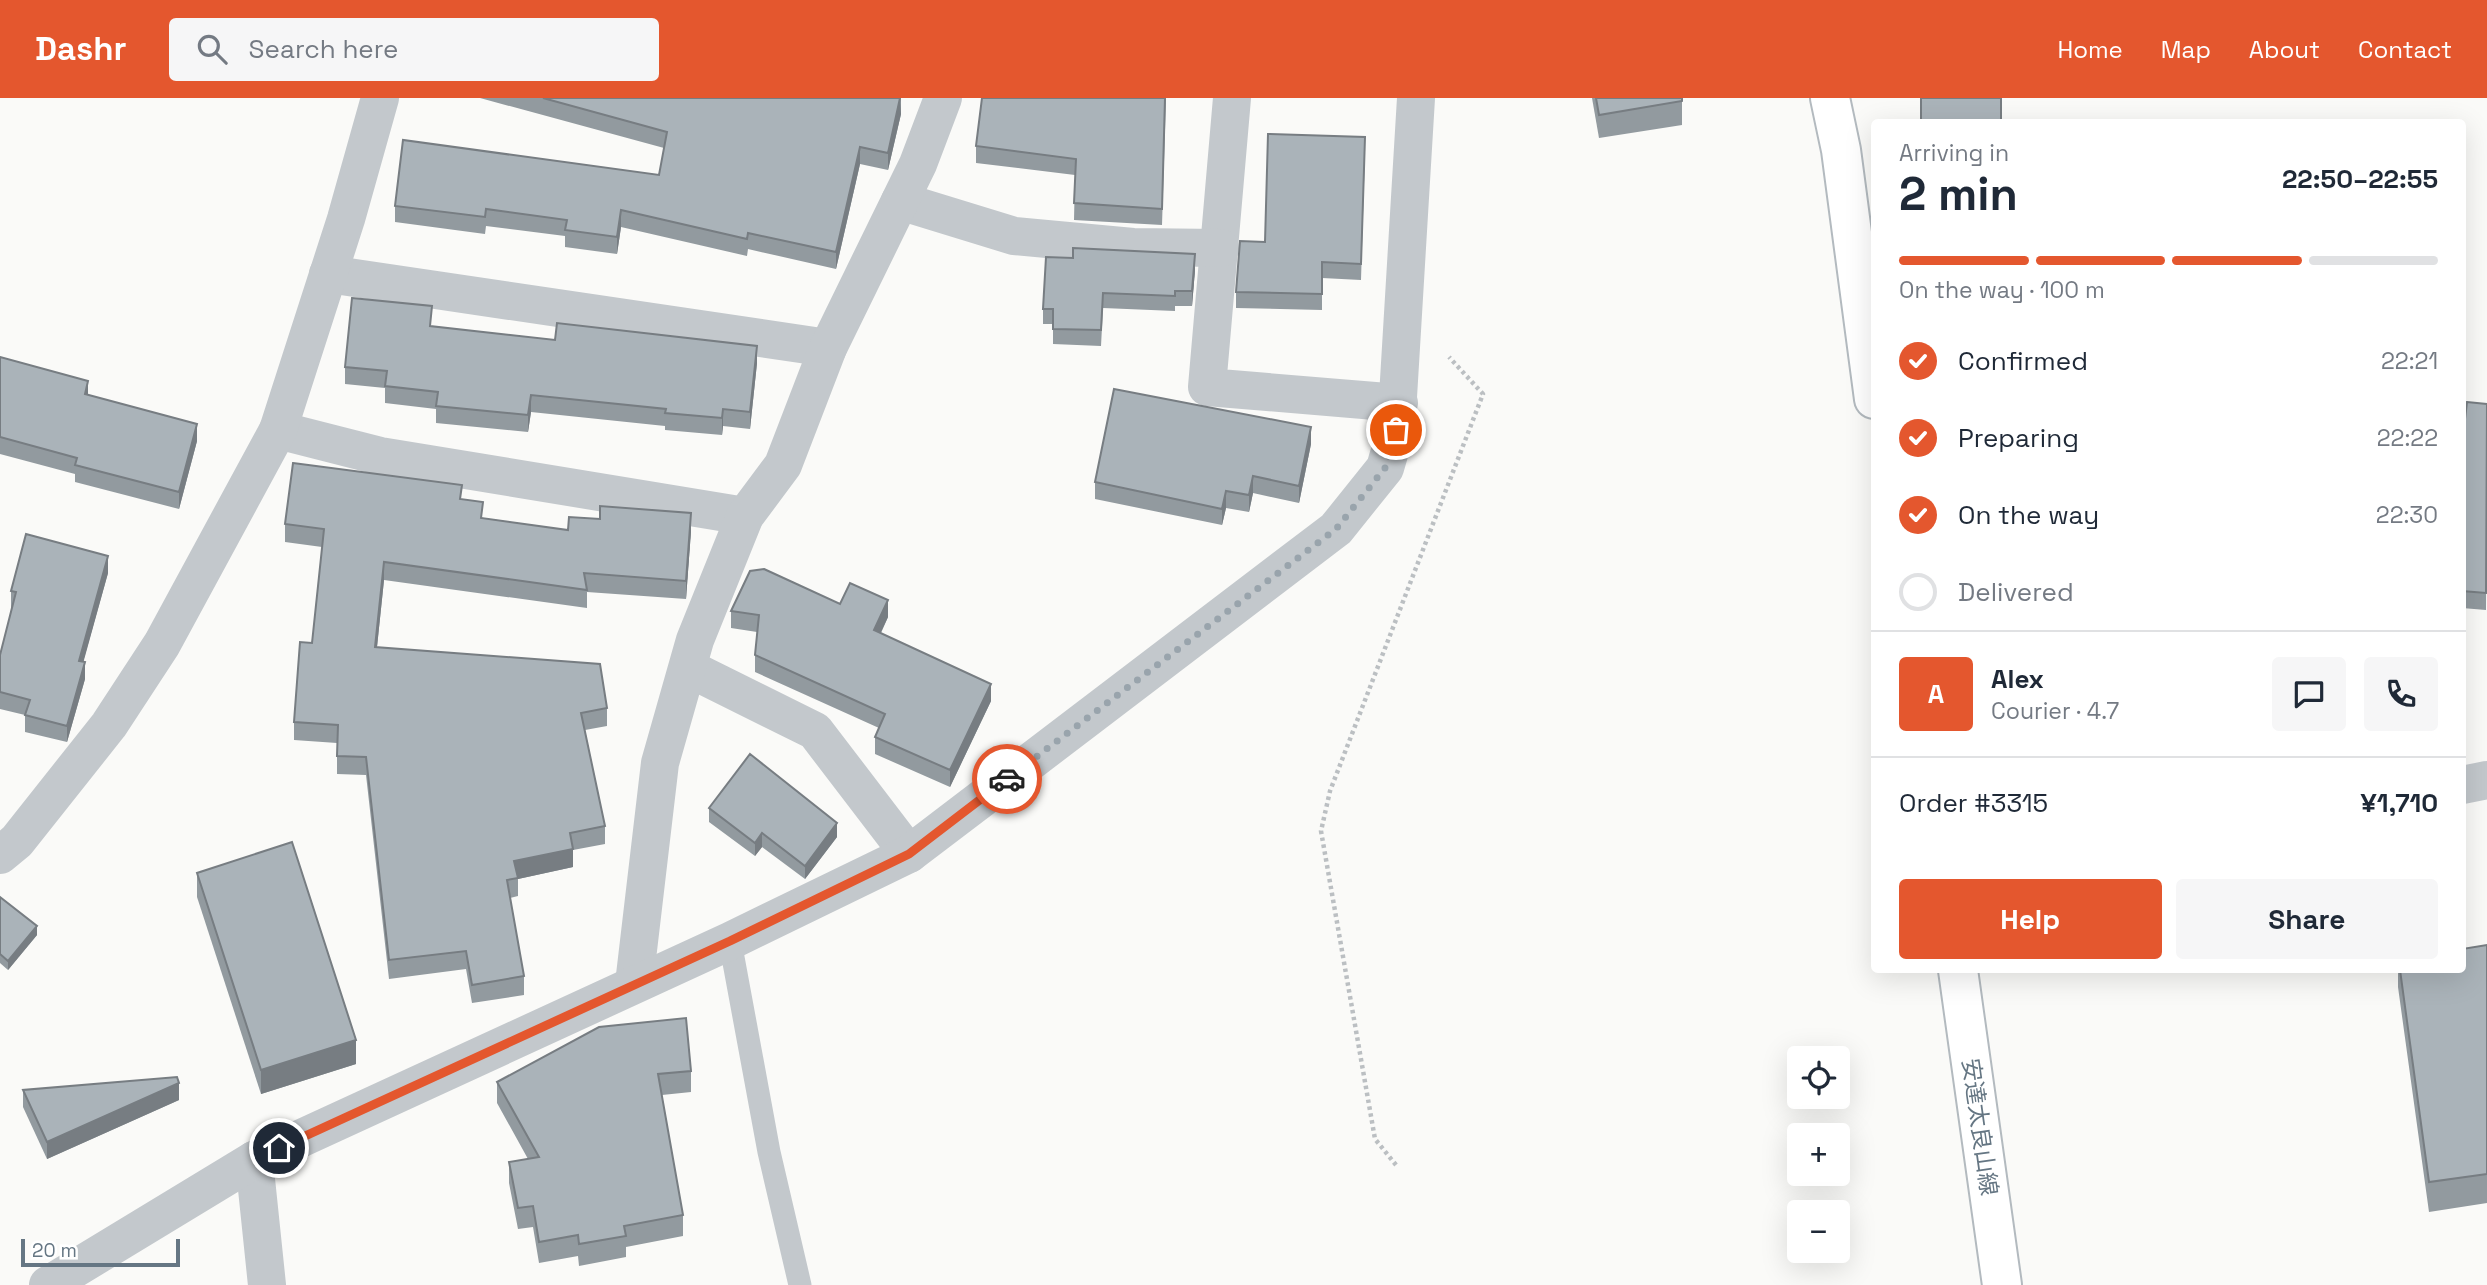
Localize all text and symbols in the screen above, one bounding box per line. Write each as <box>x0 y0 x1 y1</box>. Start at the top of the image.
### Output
search box <box>169 18 659 81</box>
text: Dashr <box>35 28 127 70</box>
icon: search <box>193 30 231 68</box>
text: Search here <box>249 32 398 66</box>
text: Home <box>2057 34 2123 65</box>
text: Map <box>2161 34 2211 65</box>
text: About <box>2249 34 2320 65</box>
text: Contact <box>2358 34 2452 65</box>
text: Arriving in <box>1899 138 2009 168</box>
text: 22:50–22:55 <box>2282 162 2438 196</box>
text: 2 min <box>1899 165 2018 223</box>
text: On the way · 100 m <box>1899 275 2105 305</box>
icon: check <box>1899 342 1937 380</box>
text: Confirmed <box>1958 344 2088 378</box>
text: 22:21 <box>2381 346 2438 376</box>
pin <box>1366 400 1426 460</box>
icon: bag <box>1377 411 1415 449</box>
icon: check <box>1899 419 1937 457</box>
text: Preparing <box>1958 421 2079 455</box>
text: 22:22 <box>2377 423 2438 453</box>
icon: check <box>1899 496 1937 534</box>
text: On the way <box>1958 498 2099 532</box>
text: 22:30 <box>2376 500 2438 530</box>
text: Delivered <box>1958 575 2074 609</box>
button: chat <box>2272 657 2346 731</box>
button: phone <box>2364 657 2438 731</box>
text: Alex <box>1991 662 2044 696</box>
text: A <box>1928 677 1944 711</box>
text: Courier · 4.7 <box>1991 696 2119 726</box>
courier <box>972 744 1042 814</box>
icon: car <box>988 760 1026 798</box>
text: Order #3315 <box>1899 786 2048 820</box>
text: ¥1,710 <box>2361 786 2438 820</box>
button: Help <box>1899 879 2162 959</box>
button: Share <box>2176 879 2438 959</box>
map controls <box>1787 1046 1850 1263</box>
button: locate <box>1787 1046 1850 1109</box>
street label: 安達太良山線 <box>1956 1057 2004 1197</box>
pin <box>249 1118 309 1178</box>
button: + <box>1787 1123 1850 1186</box>
icon: home <box>260 1129 298 1167</box>
button: − <box>1787 1200 1850 1263</box>
scale bar <box>21 1236 180 1268</box>
text: 20 m <box>32 1238 77 1263</box>

